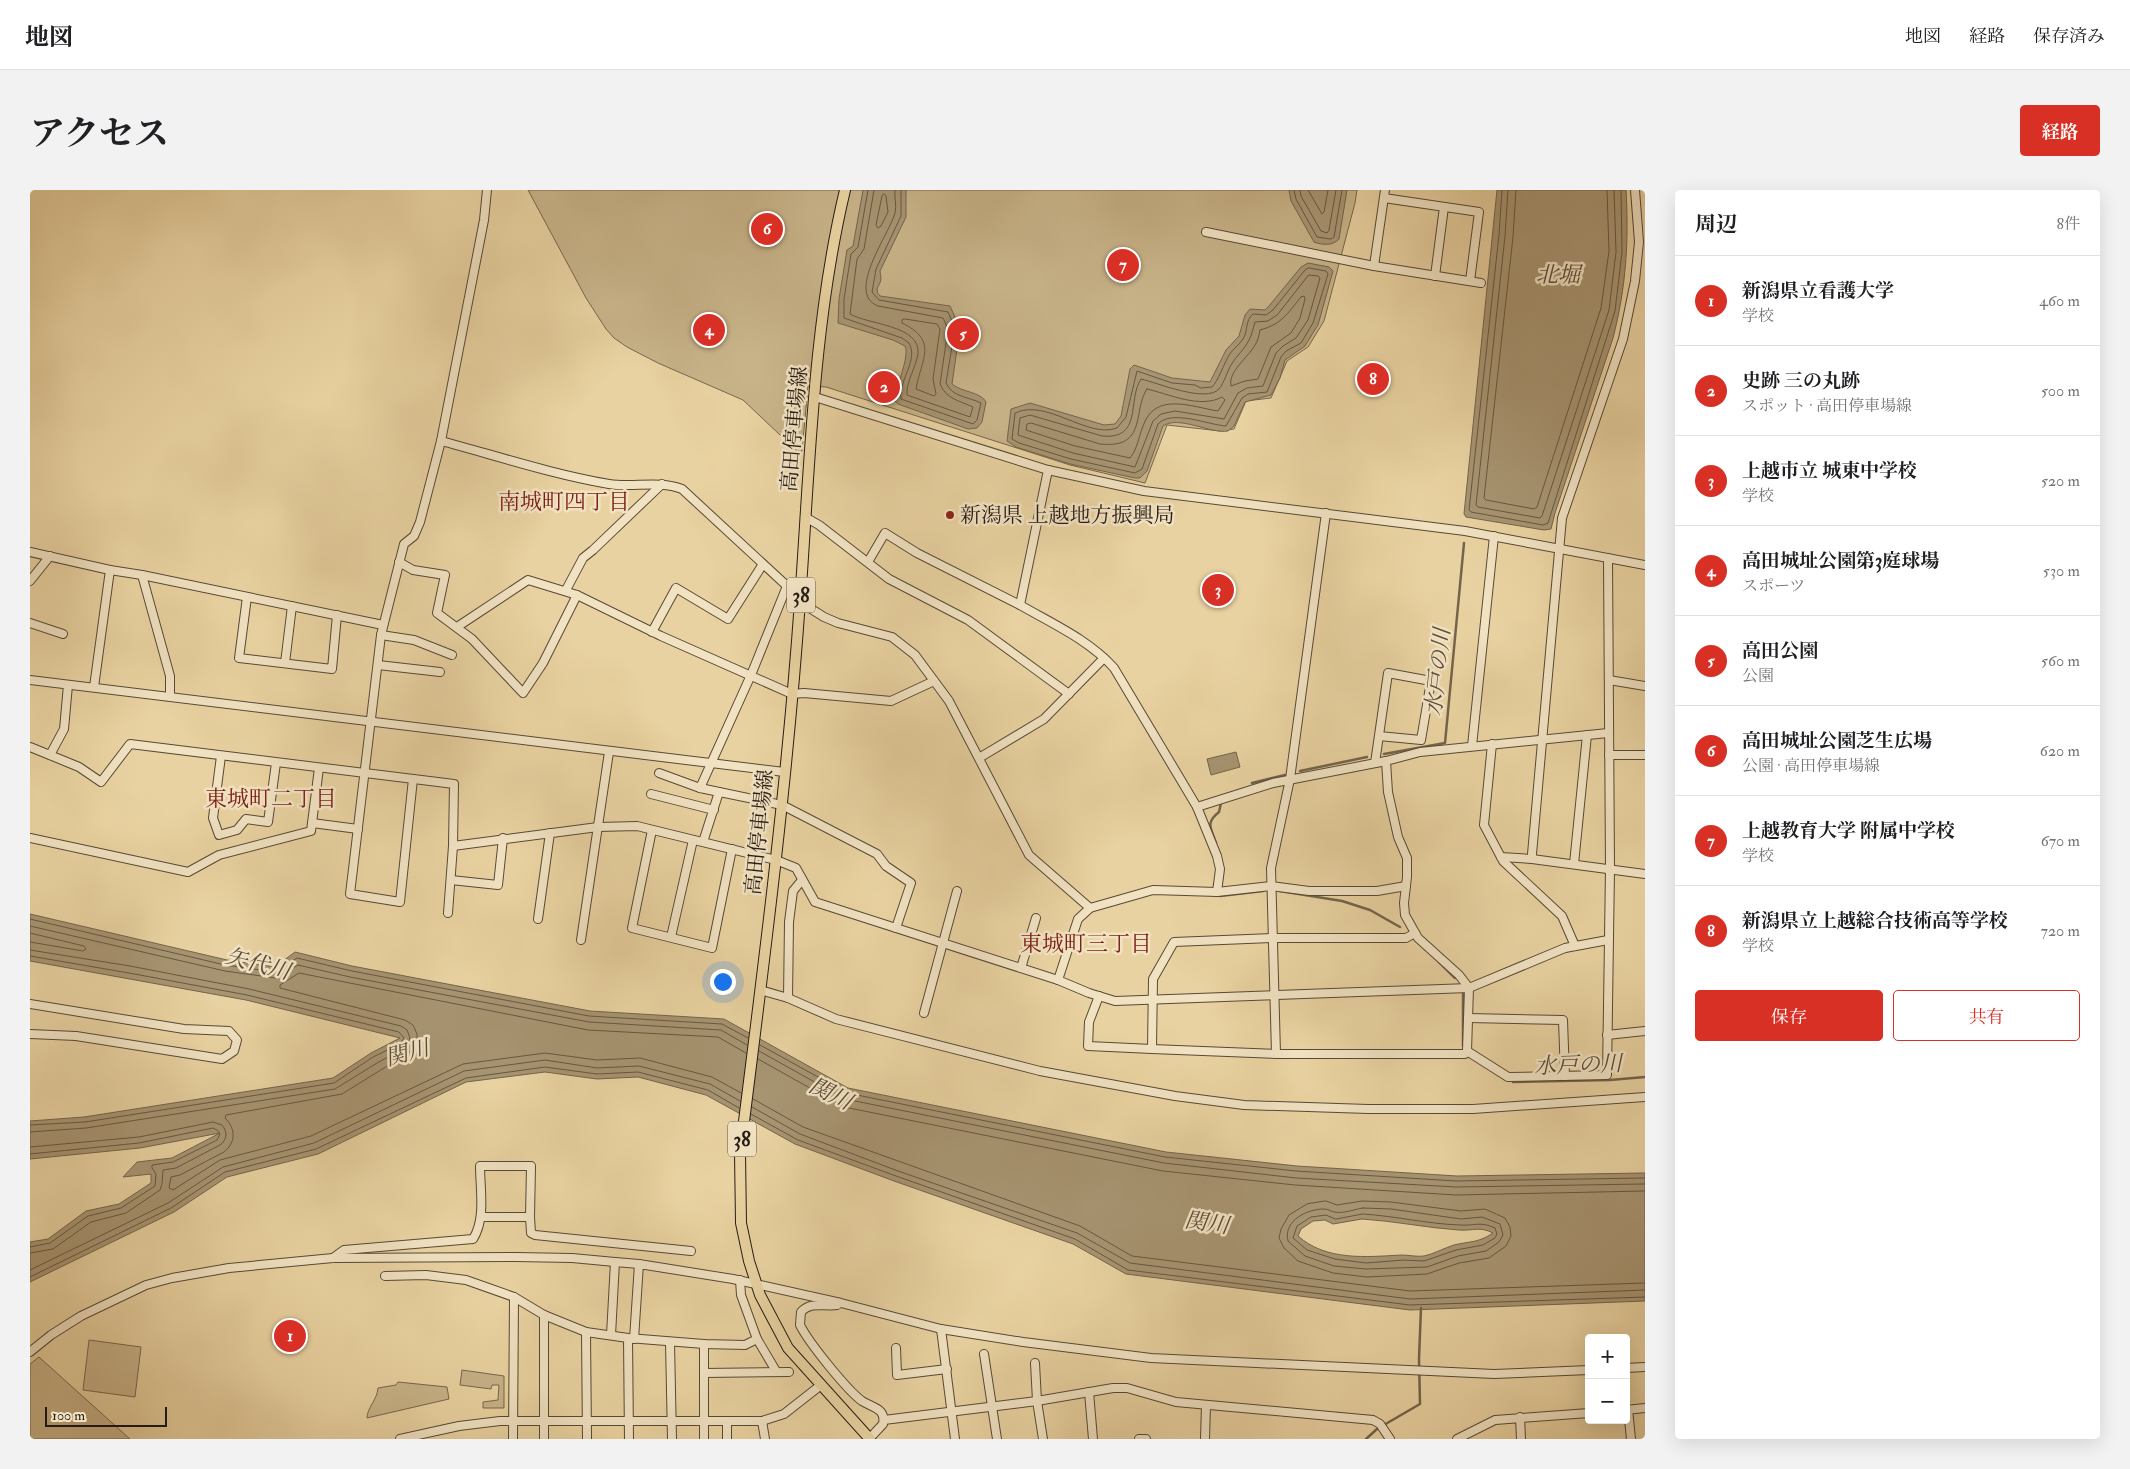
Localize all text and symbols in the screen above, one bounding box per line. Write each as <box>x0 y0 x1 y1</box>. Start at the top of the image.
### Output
text: 地図 <box>25 22 73 53</box>
text: 地図 <box>1905 25 1941 48</box>
text: 経路 <box>1969 25 2005 48</box>
text: 保存済み <box>2033 25 2105 48</box>
button: 経路 <box>2020 105 2100 156</box>
text: アクセス <box>30 112 169 156</box>
pin: 6 <box>751 210 783 248</box>
text: 周辺 <box>1695 211 1737 238</box>
text: 8件 <box>2056 214 2080 234</box>
pin: 7 <box>1107 246 1139 284</box>
water label: 北堀 <box>1536 261 1584 289</box>
text: 新潟県立看護大学 <box>1742 279 1894 303</box>
text: 1 <box>1708 291 1714 311</box>
text: 460 m <box>2039 291 2080 311</box>
text: 学校 <box>1742 306 1774 326</box>
pin: 4 <box>693 311 725 349</box>
pin: 5 <box>947 315 979 353</box>
pin: 8 <box>1357 360 1389 398</box>
street label: 高田停車場線 <box>776 365 813 493</box>
pin: 2 <box>868 368 900 406</box>
text: 史跡 三の丸跡 <box>1742 369 1860 393</box>
text: 2 <box>1707 381 1715 401</box>
text: 500 m <box>2041 381 2080 401</box>
text: スポット · 高田停車場線 <box>1742 396 1912 416</box>
text: 上越市立 城東中学校 <box>1742 459 1917 483</box>
text: 3 <box>1708 471 1714 491</box>
text: 520 m <box>2041 471 2080 491</box>
text: 学校 <box>1742 486 1774 506</box>
district label: 南城町四丁目 <box>498 488 630 516</box>
place label: 新潟県 上越地方振興局 <box>960 502 1174 529</box>
marker: 新潟県 上越地方振興局 <box>944 509 956 521</box>
text: 高田城址公園第3庭球場 <box>1742 549 1939 573</box>
text: 4 <box>1707 561 1715 581</box>
text: 530 m <box>2043 561 2080 581</box>
pin: 3 <box>1202 571 1234 609</box>
text: スポーツ <box>1742 576 1805 596</box>
road number: 38 <box>787 578 815 612</box>
water label: 水戸の川 <box>1419 625 1457 717</box>
text: 高田公園 <box>1742 639 1818 663</box>
text: 5 <box>1707 651 1715 671</box>
text: 560 m <box>2041 651 2080 671</box>
text: 公園 <box>1742 666 1774 686</box>
text: 高田城址公園芝生広場 <box>1742 729 1932 753</box>
text: 6 <box>1707 741 1715 761</box>
text: 620 m <box>2040 741 2080 761</box>
text: 公園 · 高田停車場線 <box>1742 756 1880 776</box>
street label: 高田停車場線 <box>739 768 780 896</box>
district label: 東城町二丁目 <box>205 785 337 813</box>
text: 上越教育大学 附属中学校 <box>1742 819 1955 843</box>
text: 7 <box>1707 831 1715 851</box>
text: 670 m <box>2041 831 2080 851</box>
text: 学校 <box>1742 846 1774 866</box>
text: 新潟県立上越総合技術高等学校 <box>1742 909 2008 933</box>
text: 8 <box>1707 921 1715 941</box>
text: 720 m <box>2041 921 2080 941</box>
district label: 東城町三丁目 <box>1020 930 1152 958</box>
text: 学校 <box>1742 936 1774 956</box>
water label: 矢代川 <box>222 942 295 987</box>
your location <box>710 969 736 995</box>
button: 保存 <box>1695 990 1883 1041</box>
button: 共有 <box>1893 990 2080 1041</box>
water label: 関川 <box>382 1033 434 1072</box>
water label: 水戸の川 <box>1534 1049 1624 1081</box>
water label: 関川 <box>805 1072 858 1117</box>
road number: 38 <box>728 1122 756 1156</box>
water label: 関川 <box>1183 1206 1233 1240</box>
pin: 1 <box>274 1317 306 1355</box>
map controls <box>1585 1334 1630 1424</box>
button: + <box>1585 1334 1630 1379</box>
button: − <box>1585 1379 1630 1424</box>
scale bar <box>45 1404 168 1427</box>
text: 100 m <box>52 1407 85 1424</box>

